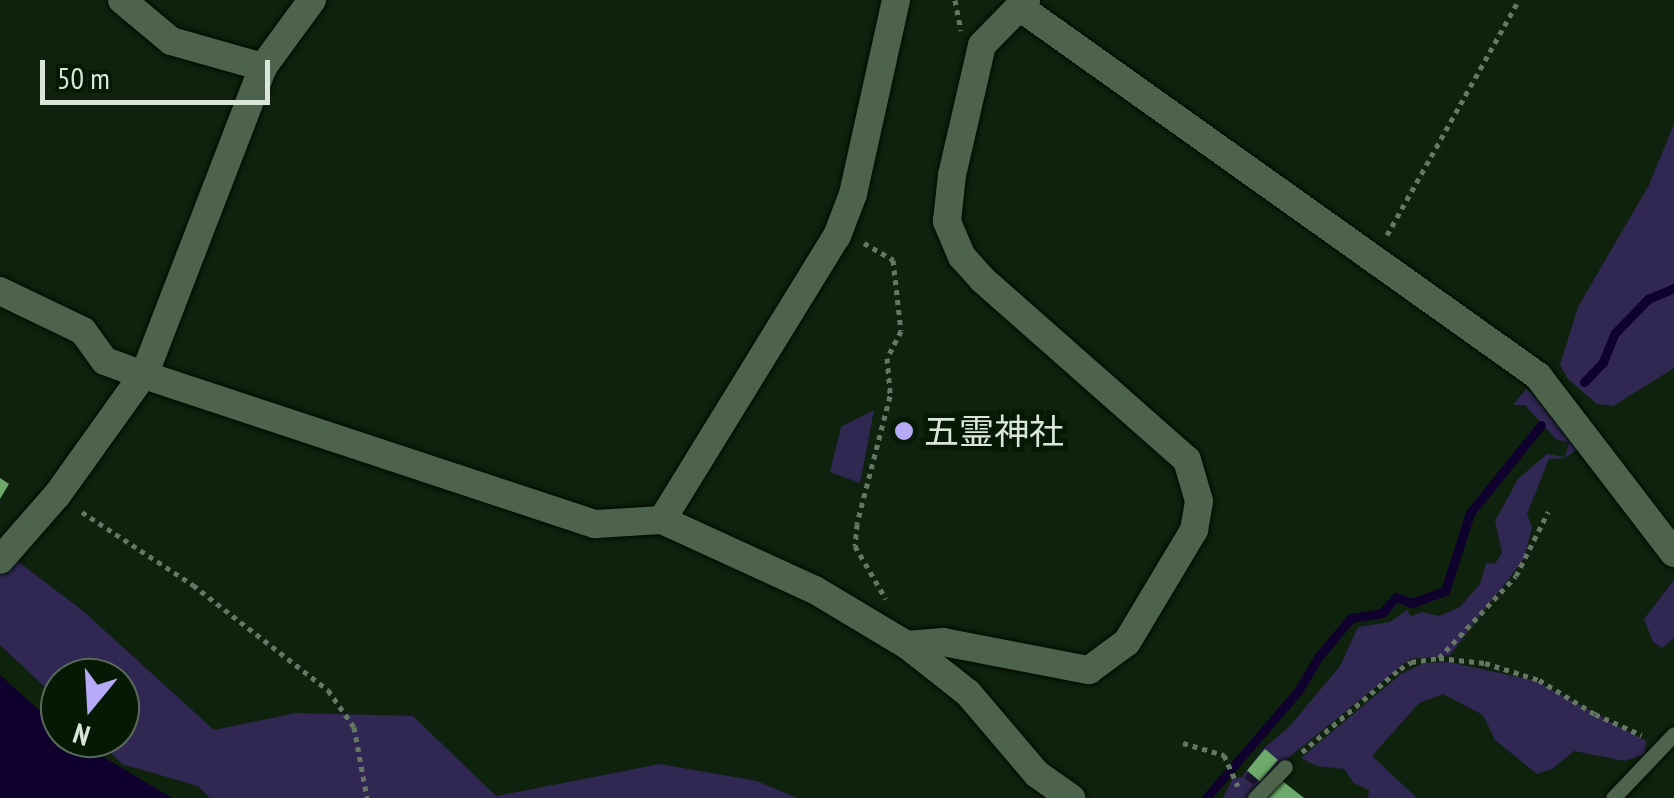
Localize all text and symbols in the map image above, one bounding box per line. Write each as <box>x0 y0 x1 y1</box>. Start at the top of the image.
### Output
scale bar <box>45 40 275 102</box>
text: 50 m <box>57 58 110 97</box>
place label: 五霊神社 <box>924 410 1064 452</box>
marker: 五霊神社 <box>893 420 915 442</box>
north arrow <box>40 658 140 758</box>
text: N <box>68 715 94 755</box>

